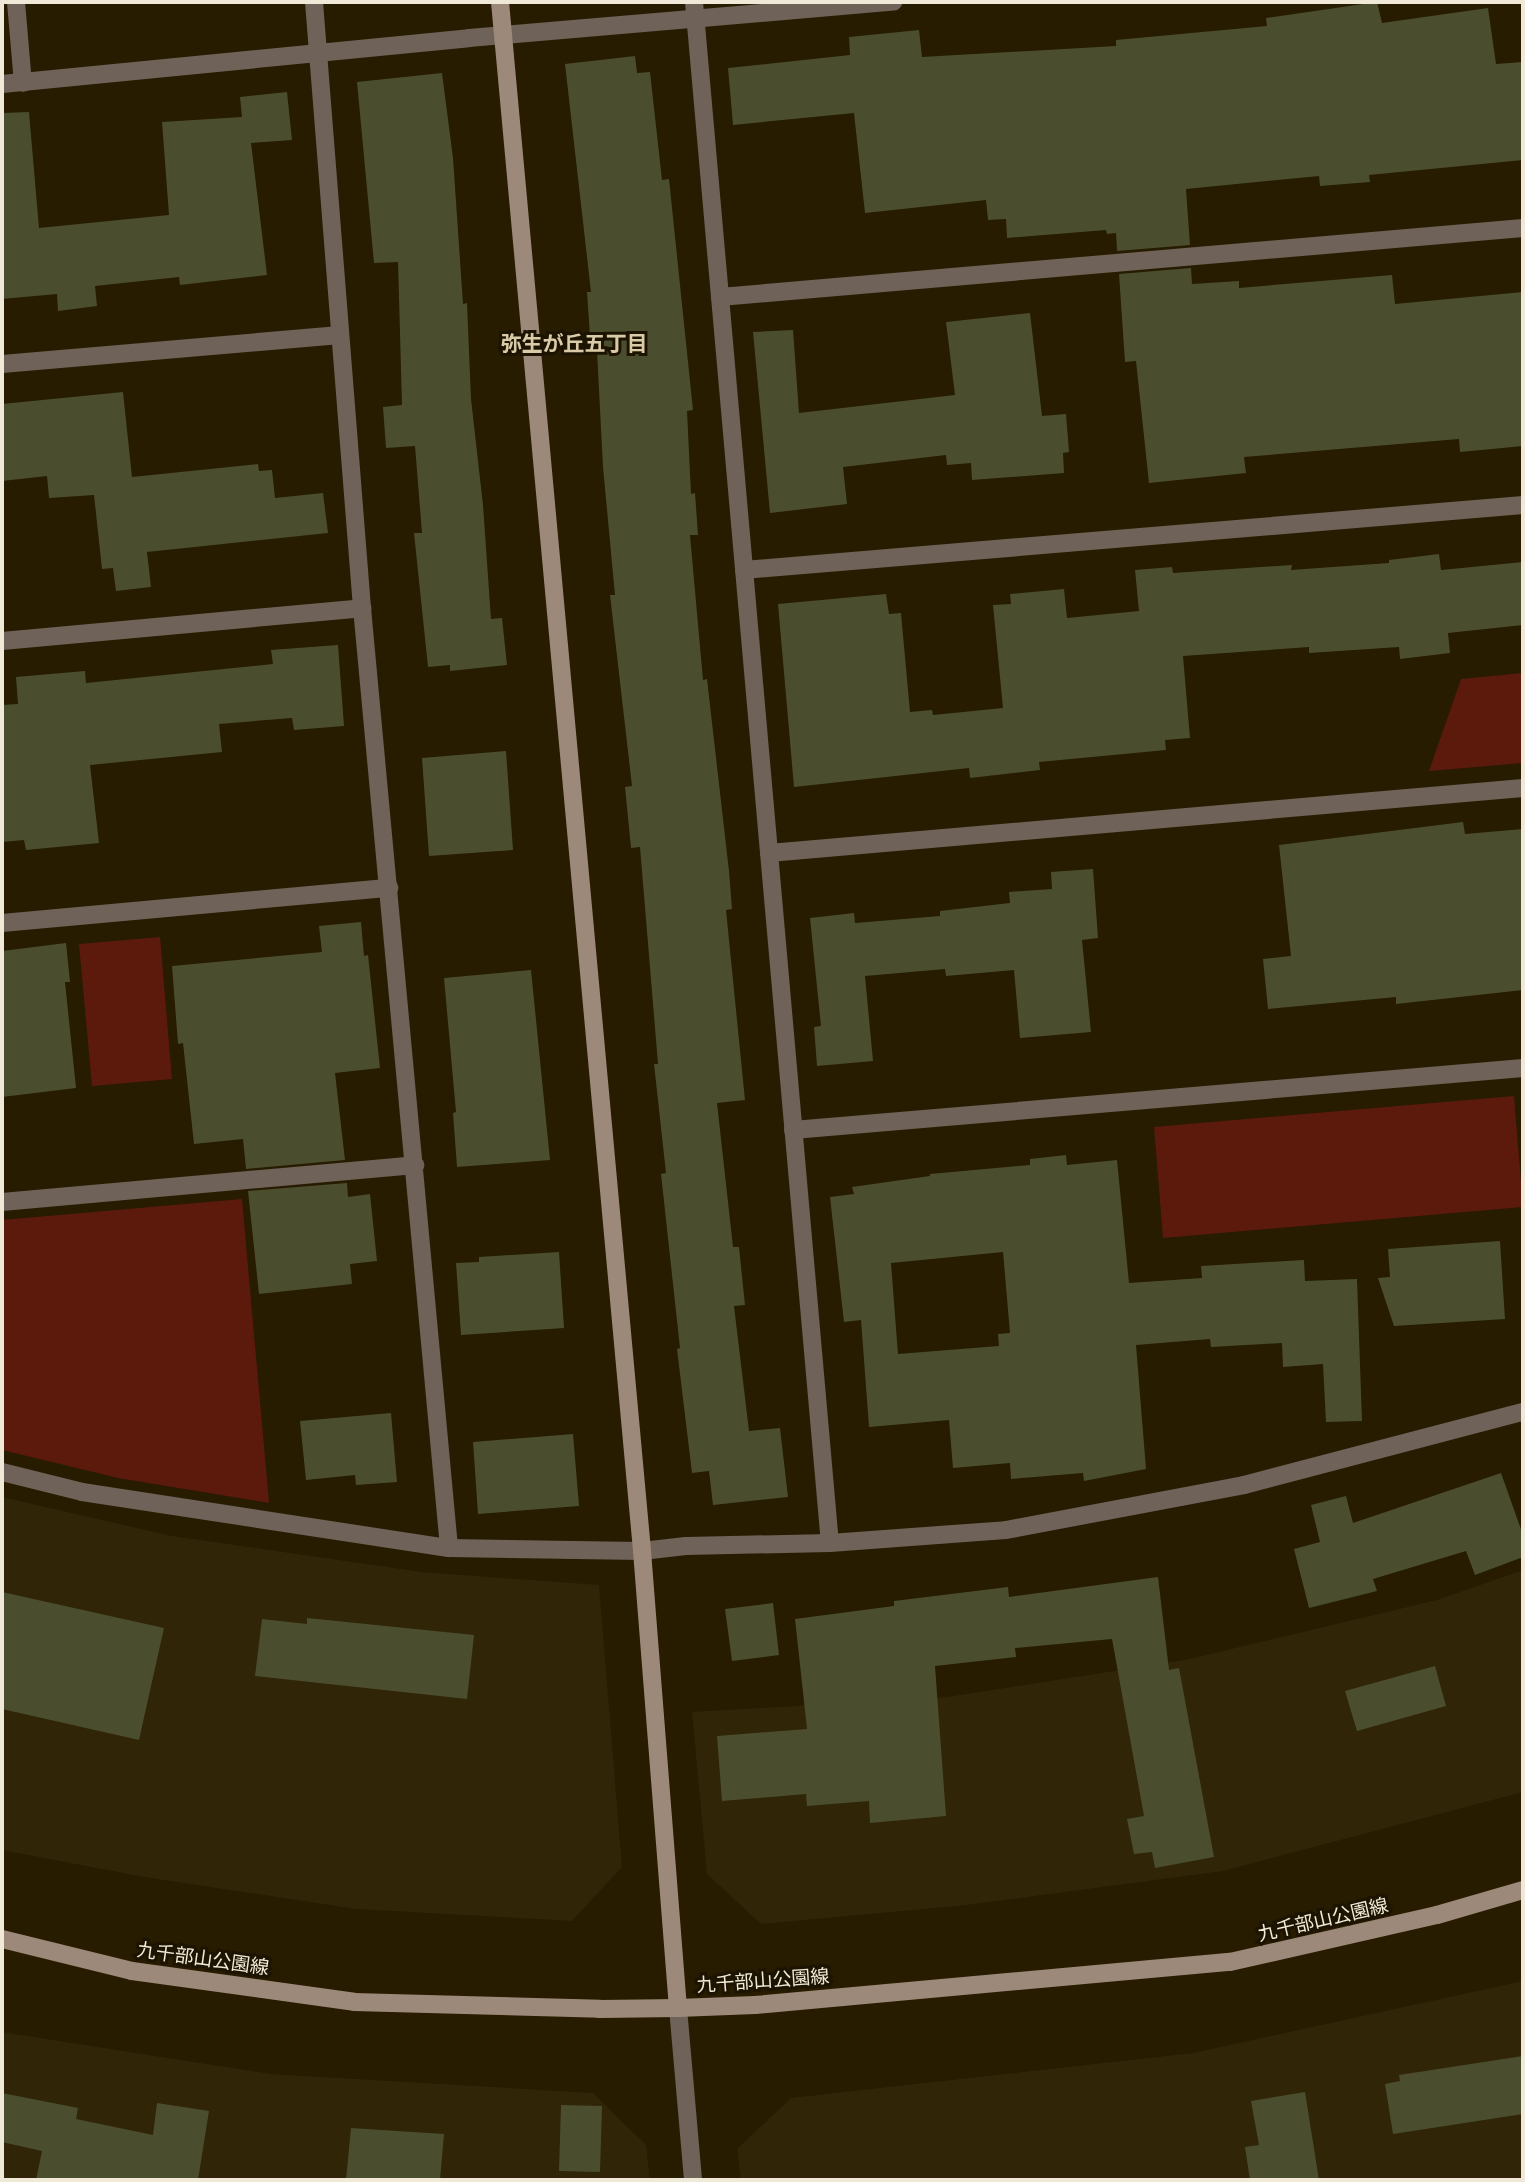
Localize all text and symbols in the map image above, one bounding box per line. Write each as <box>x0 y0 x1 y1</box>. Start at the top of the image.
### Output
district label: 弥生が丘五丁目 <box>501 331 647 357</box>
street label: 九千部山公園線 <box>1256 1894 1390 1946</box>
street label: 九千部山公園線 <box>136 1938 270 1980</box>
street label: 九千部山公園線 <box>696 1965 830 1997</box>

